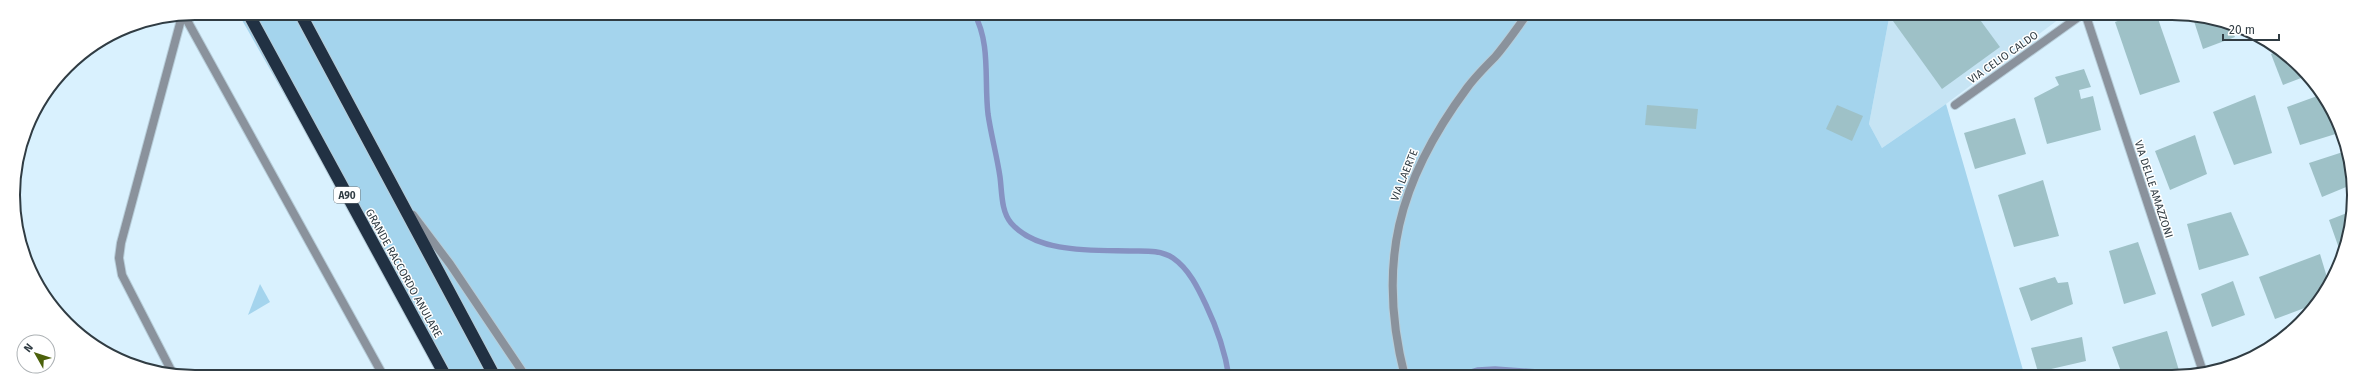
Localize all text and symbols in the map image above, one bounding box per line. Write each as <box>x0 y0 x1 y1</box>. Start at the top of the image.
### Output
scale bar <box>2223 16 2279 42</box>
text: 20 m <box>2229 23 2255 37</box>
street label: VIA CELIO CALDO <box>1966 28 2041 86</box>
street label: VIA DELLE AMAZZONI <box>2132 139 2175 240</box>
street label: VIA LAERTE <box>1388 148 1421 203</box>
road number: A90 <box>334 187 360 203</box>
street label: GRANDE RACCORDO ANULARE <box>363 207 445 340</box>
north arrow <box>16 334 56 374</box>
text: N <box>21 341 36 355</box>

